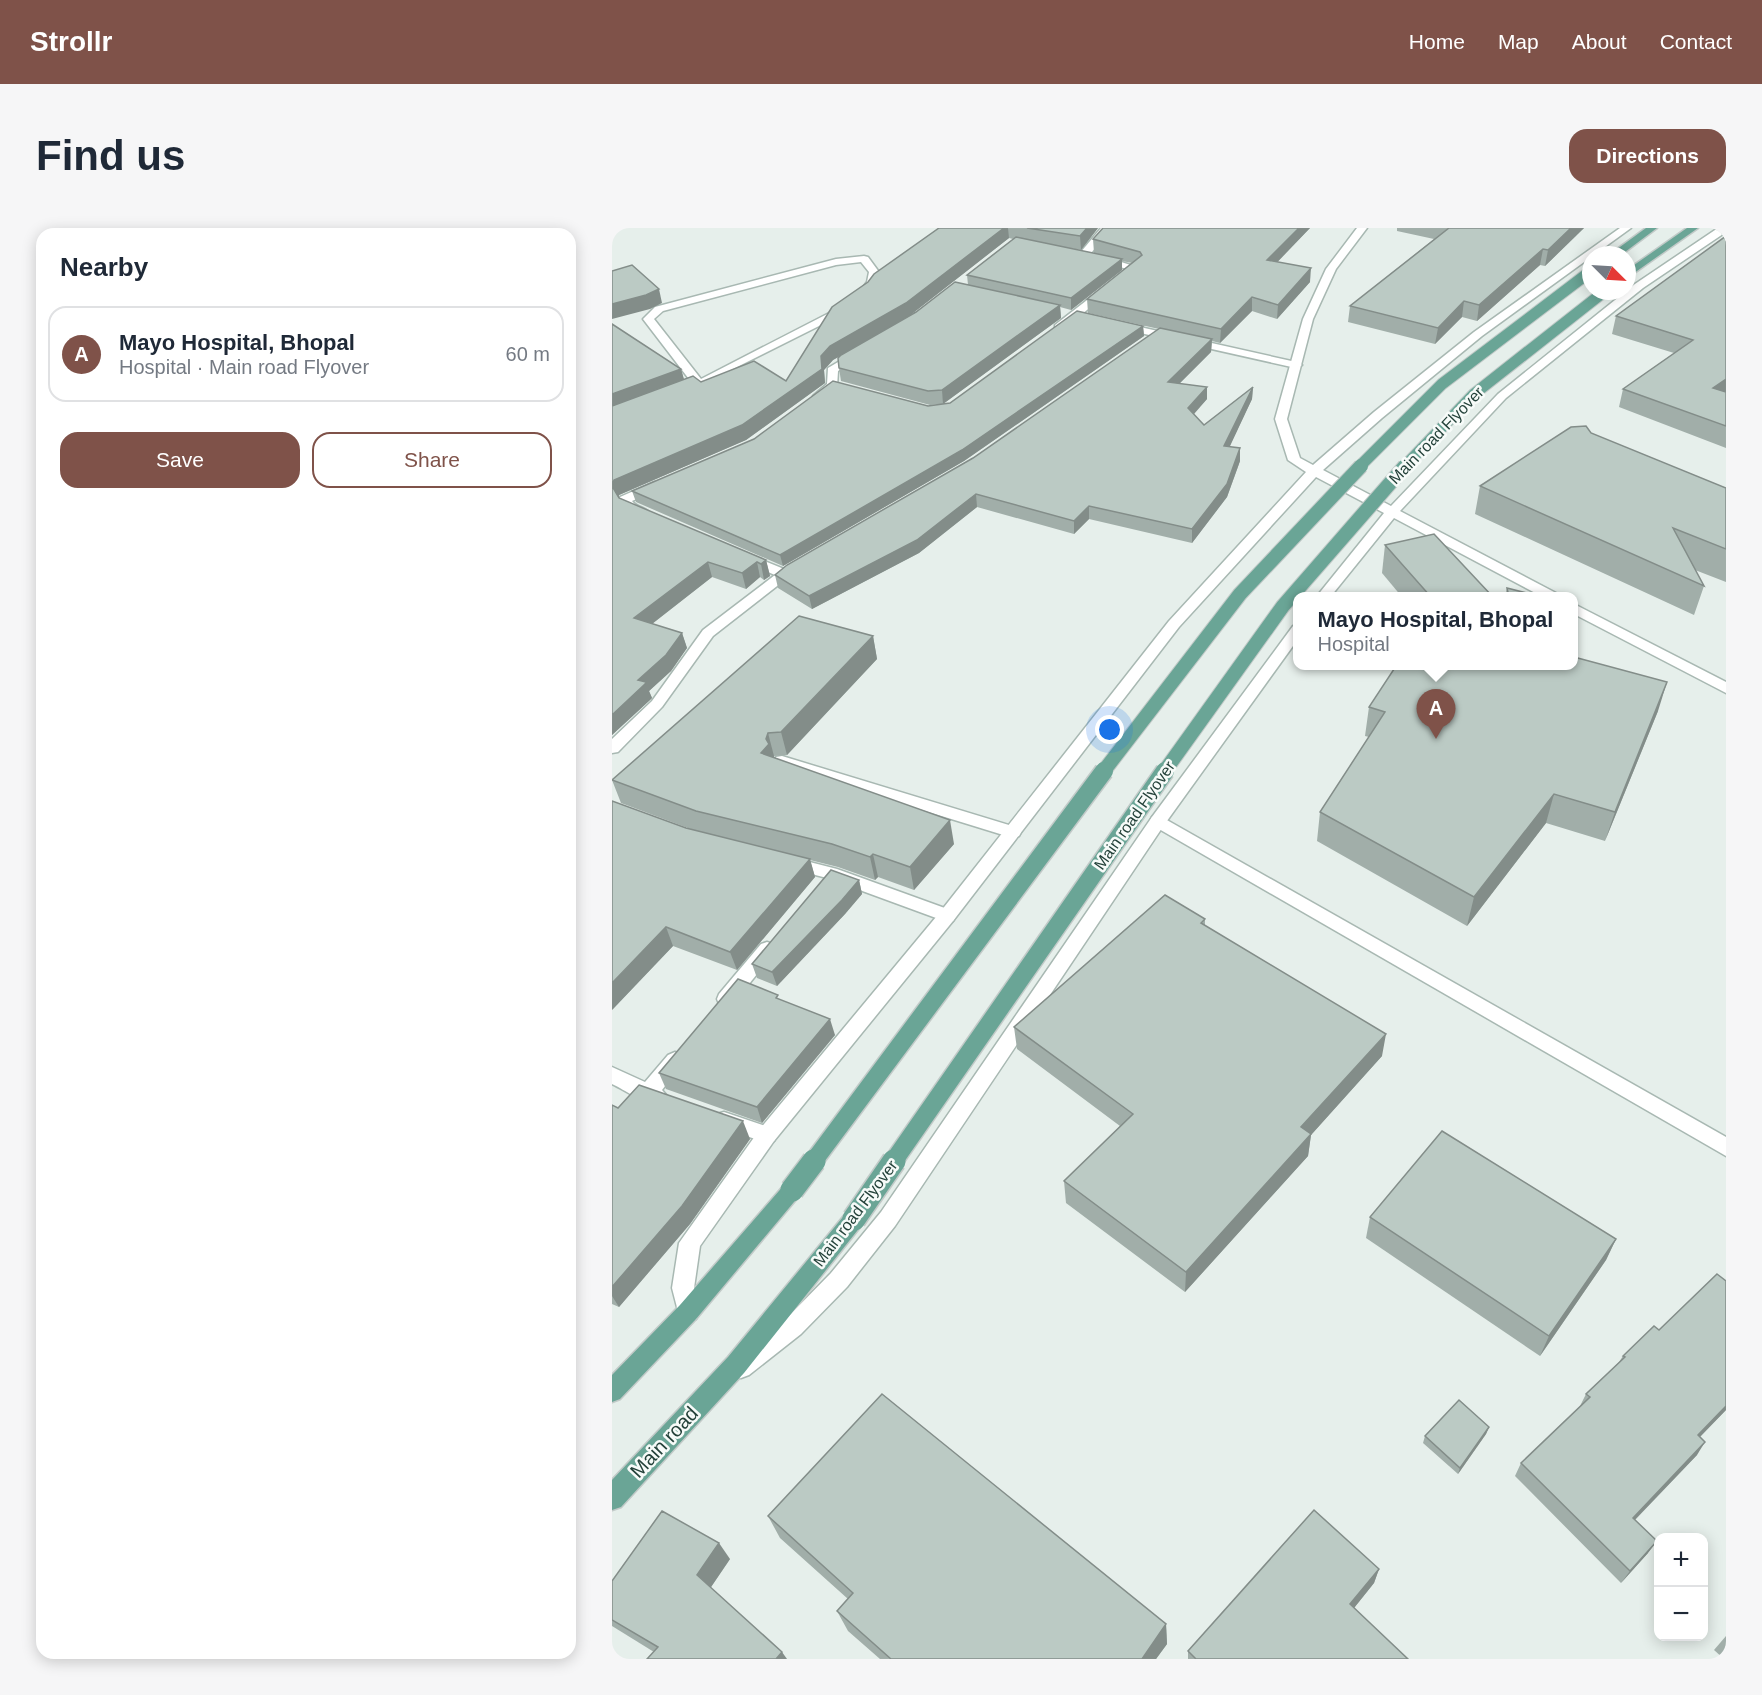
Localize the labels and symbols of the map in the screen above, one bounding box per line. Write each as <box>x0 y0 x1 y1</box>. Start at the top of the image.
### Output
north arrow <box>1582 246 1636 300</box>
street label: Main road Flyover <box>1386 383 1487 487</box>
pin: A <box>1416 690 1456 739</box>
your location <box>1095 715 1124 744</box>
street label: Main road Flyover <box>1091 757 1178 873</box>
street label: Main road Flyover <box>810 1157 901 1270</box>
street label: Main road <box>626 1402 702 1482</box>

